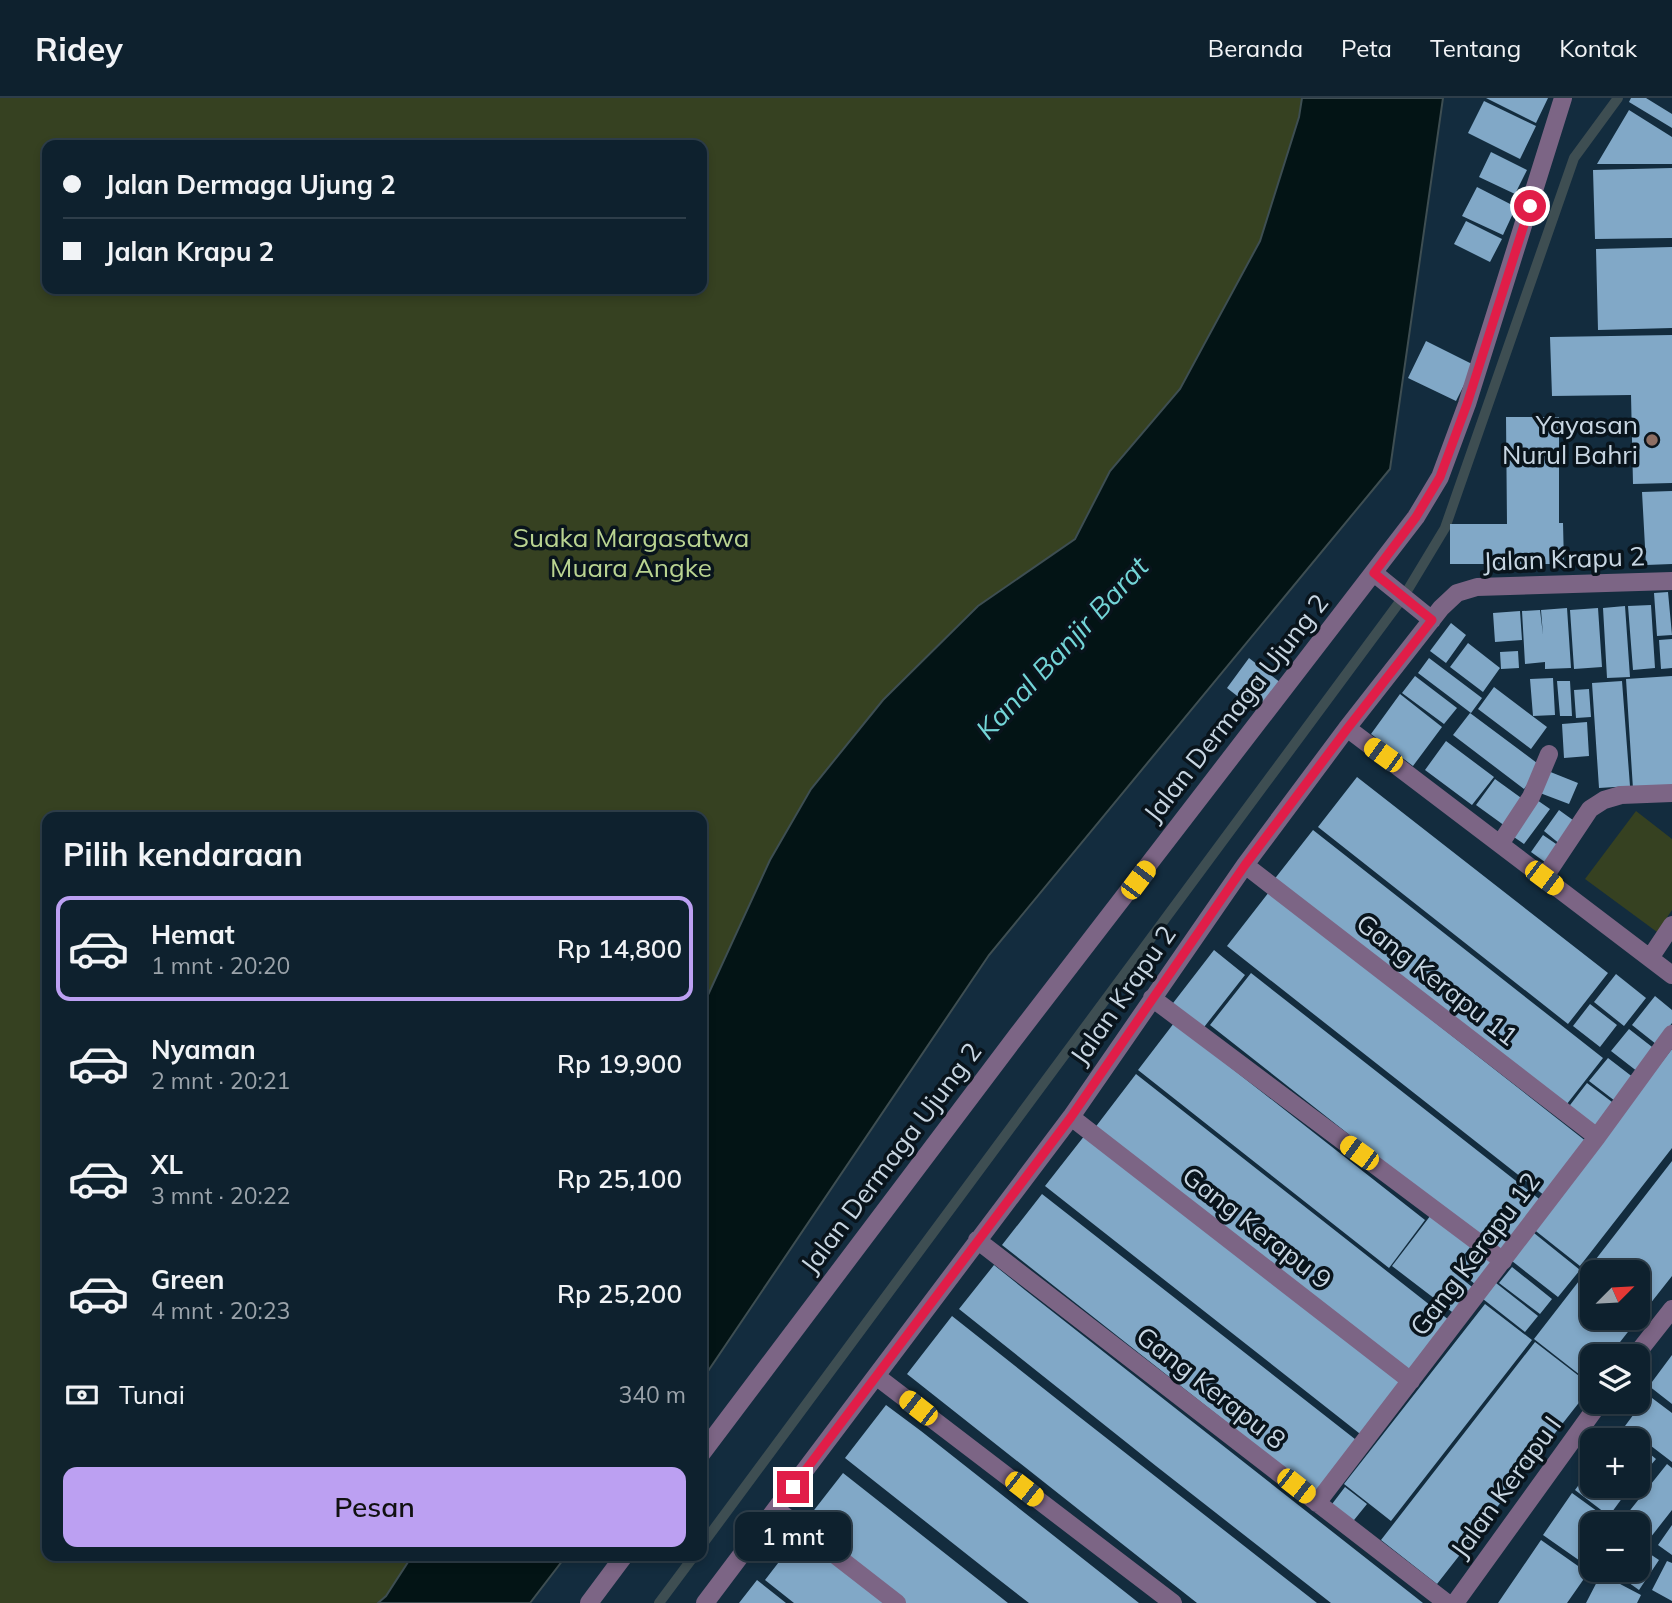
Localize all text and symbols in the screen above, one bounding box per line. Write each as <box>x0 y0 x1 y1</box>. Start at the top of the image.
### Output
text: Ridey <box>35 28 123 69</box>
text: Beranda <box>1208 33 1303 63</box>
text: Peta <box>1341 33 1392 63</box>
text: Tentang <box>1430 33 1521 63</box>
text: Kontak <box>1559 33 1637 63</box>
text: Jalan Dermaga Ujung 2 <box>105 168 396 201</box>
route start <box>1514 190 1546 222</box>
text: Jalan Krapu 2 <box>105 235 274 268</box>
place label: Yayasan Nurul Bahri <box>1502 408 1638 471</box>
marker: Yayasan Nurul Bahri <box>1644 432 1660 448</box>
park label: Suaka Margasatwa Muara Angke <box>513 521 749 584</box>
street label: Jalan Krapu 2 <box>1482 539 1646 578</box>
water label: Kanal Banjir Barat <box>968 548 1156 746</box>
street label: Jalan Dermaga Ujung 2 <box>1136 587 1335 829</box>
car <box>1360 734 1407 776</box>
text: Pilih kendaraan <box>63 834 303 874</box>
car <box>1117 857 1160 903</box>
car <box>1521 857 1568 899</box>
street label: Gang Kerapu 11 <box>1350 906 1525 1053</box>
icon: car <box>67 917 130 980</box>
text: Hemat <box>151 918 235 951</box>
street label: Jalan Krapu 2 <box>1063 919 1183 1071</box>
text: Rp 14,800 <box>557 932 682 965</box>
text: 1 mnt · 20:20 <box>151 951 290 980</box>
icon: car <box>67 1032 130 1095</box>
text: Nyaman <box>151 1033 256 1066</box>
street label: Jalan Dermaga Ujung 2 <box>793 1036 988 1280</box>
text: Rp 19,900 <box>557 1047 682 1080</box>
text: 2 mnt · 20:21 <box>151 1066 290 1095</box>
car <box>1336 1132 1383 1174</box>
icon: car <box>67 1147 130 1210</box>
text: XL <box>151 1148 183 1181</box>
street label: Gang Kerapu 9 <box>1176 1159 1339 1296</box>
text: Rp 25,100 <box>557 1162 682 1195</box>
street label: Gang Kerapu 12 <box>1402 1165 1547 1342</box>
text: 3 mnt · 20:22 <box>151 1181 290 1210</box>
north arrow <box>1580 1260 1650 1330</box>
map controls <box>1580 1260 1650 1582</box>
icon: car <box>67 1262 130 1325</box>
text: Green <box>151 1263 224 1296</box>
text: Rp 25,200 <box>557 1277 682 1310</box>
text: 4 mnt · 20:23 <box>151 1296 290 1325</box>
street label: Gang Kerapu 8 <box>1130 1319 1293 1456</box>
button: layers <box>1580 1344 1650 1414</box>
icon: cash <box>63 1376 101 1414</box>
text: Tunai <box>119 1378 185 1411</box>
text: 340 m <box>618 1380 686 1409</box>
car <box>895 1387 942 1429</box>
street label: Jalan Kerapu I <box>1443 1409 1568 1564</box>
button: + <box>1580 1428 1650 1498</box>
car <box>1273 1465 1320 1507</box>
button: Pesan <box>63 1467 686 1547</box>
car <box>1001 1468 1048 1510</box>
route end <box>777 1471 809 1503</box>
callout: 1 mnt <box>735 1512 851 1560</box>
button: − <box>1580 1512 1650 1582</box>
text: 1 mnt <box>762 1522 824 1551</box>

